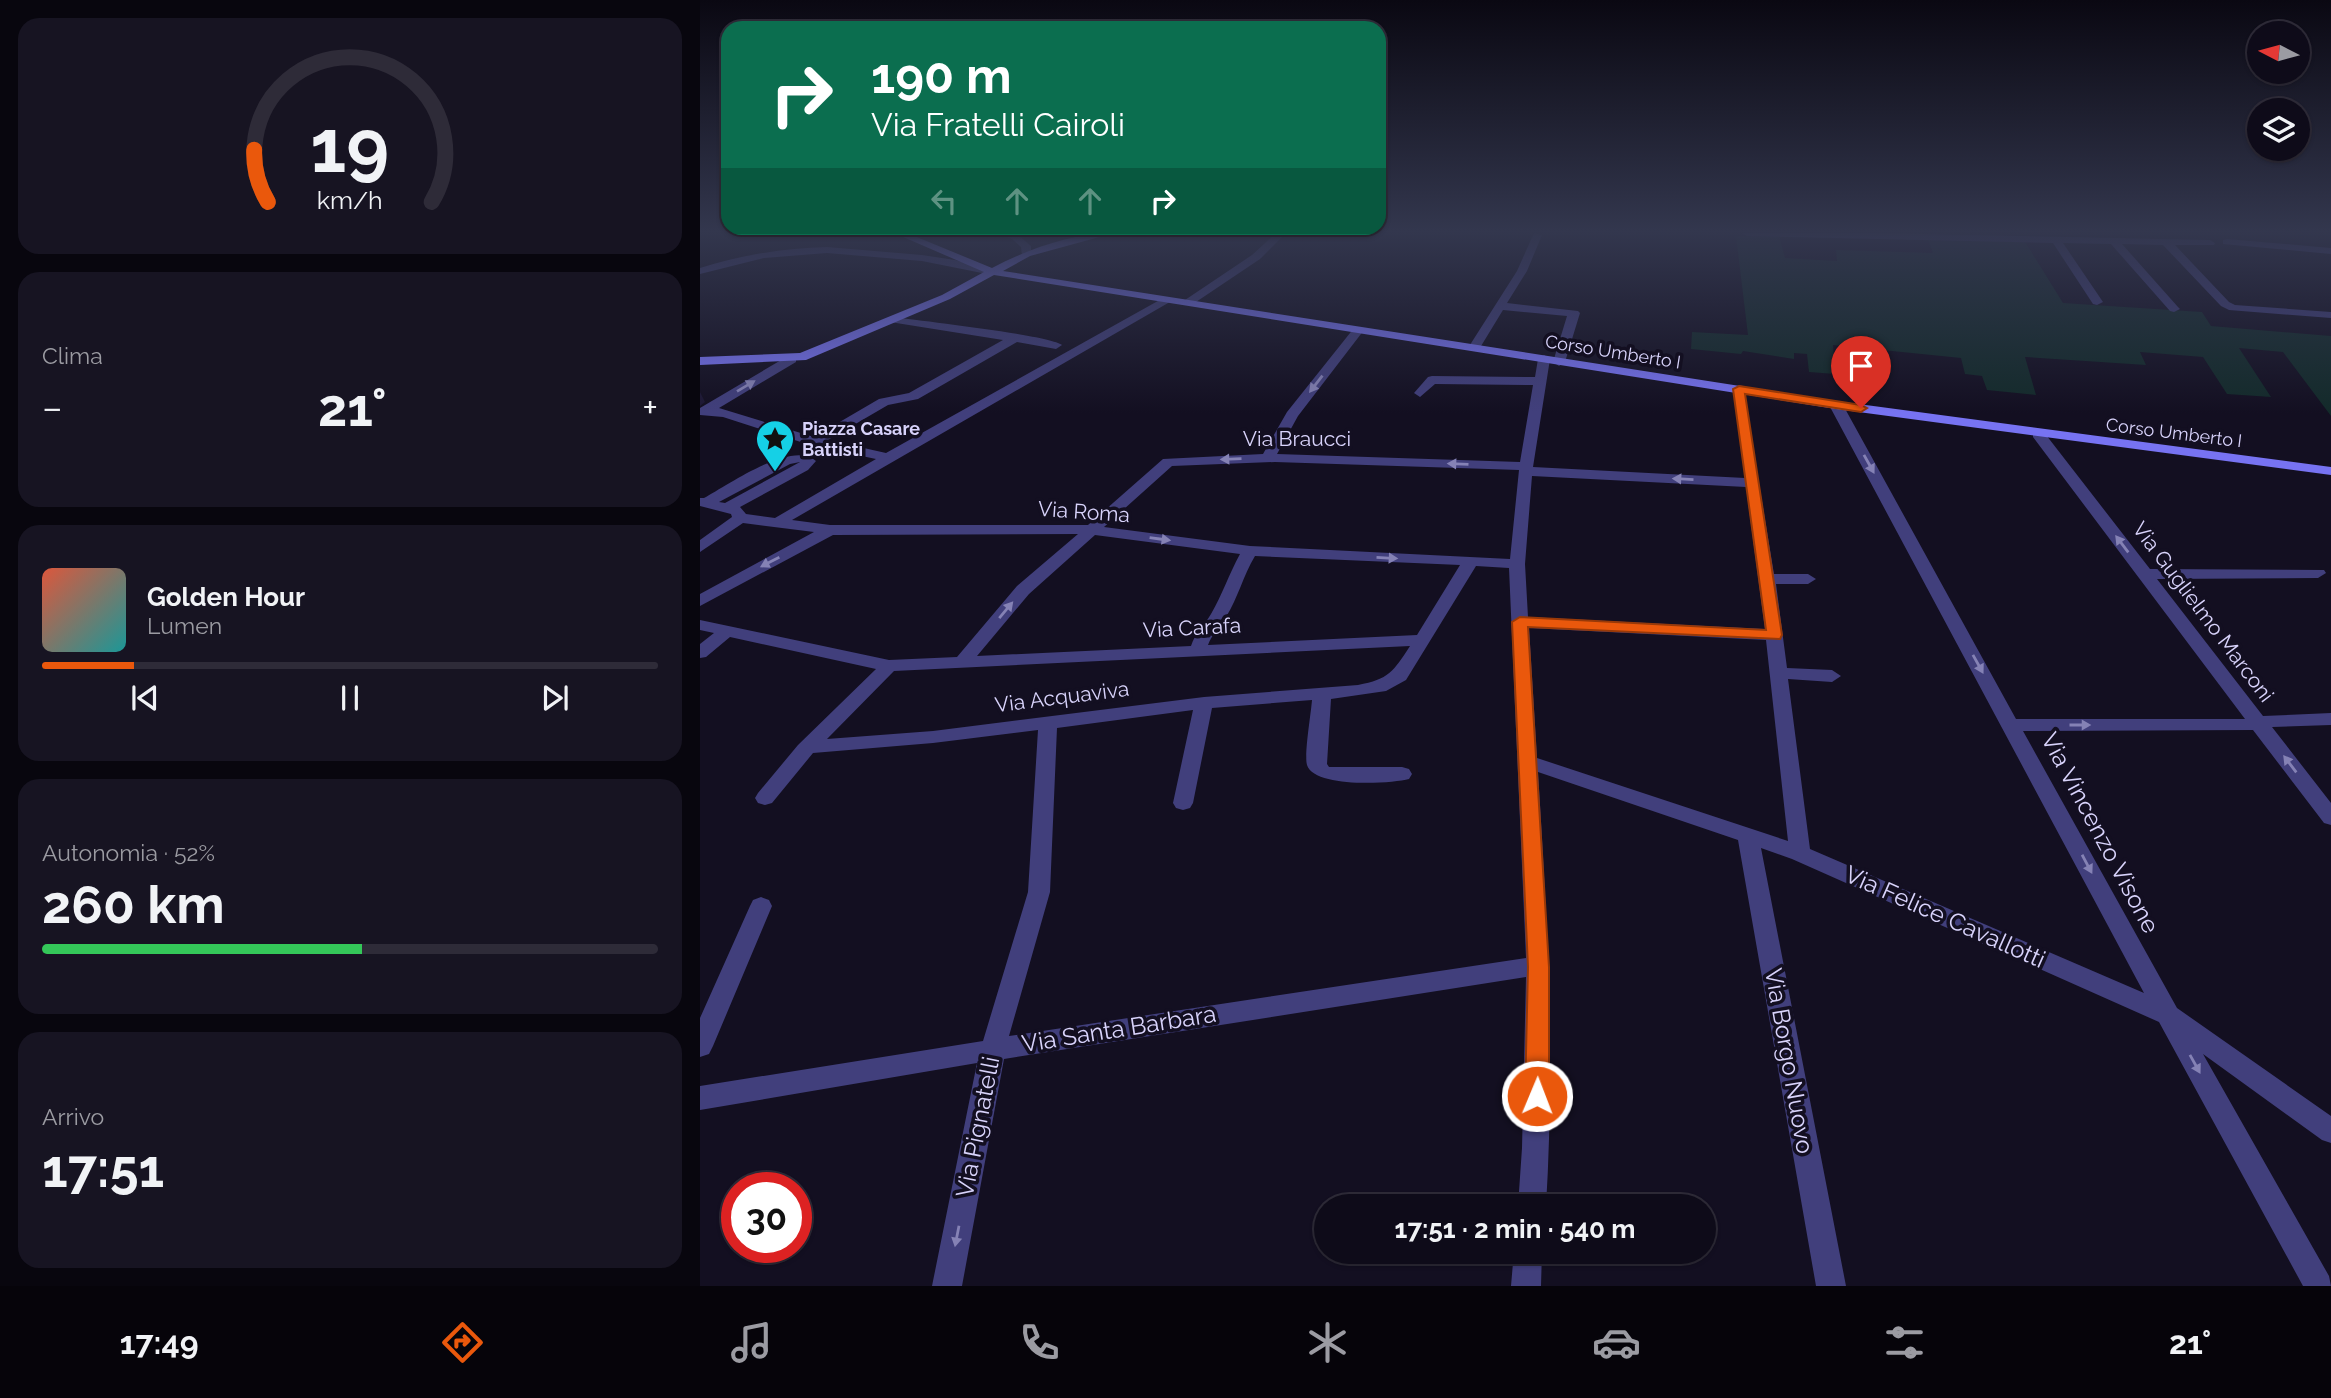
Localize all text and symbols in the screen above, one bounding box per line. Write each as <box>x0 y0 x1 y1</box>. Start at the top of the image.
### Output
north arrow <box>2247 21 2310 84</box>
map controls <box>2247 21 2310 161</box>
text: 190 m <box>871 47 1012 104</box>
icon: right <box>756 49 847 140</box>
button: layers <box>2247 98 2310 161</box>
text: 19 <box>311 104 389 189</box>
text: Via Fratelli Cairoli <box>871 106 1125 143</box>
icon: left <box>925 182 963 220</box>
icon: ahead <box>998 182 1036 220</box>
icon: ahead <box>1071 182 1109 220</box>
icon: right <box>1144 182 1182 220</box>
text: km/h <box>317 185 383 215</box>
street label: Corso Umberto I <box>1544 330 1682 373</box>
pin <box>1831 336 1891 408</box>
text: Clima <box>42 342 103 369</box>
icon: arrive <box>1842 347 1880 385</box>
one-way arrow <box>1309 375 1323 393</box>
text: 21° <box>318 377 387 438</box>
one-way arrow <box>736 380 755 392</box>
text: − <box>42 385 62 430</box>
text: + <box>642 385 658 430</box>
street label: Corso Umberto I <box>2105 414 2243 451</box>
place icon: Piazza Casare Battisti <box>754 418 796 473</box>
place label: Piazza Casare Battisti <box>802 418 920 460</box>
street label: Via Braucci <box>1243 426 1351 451</box>
one-way arrow <box>1219 454 1241 465</box>
one-way arrow <box>1863 455 1875 474</box>
one-way arrow <box>1447 458 1469 469</box>
one-way arrow <box>1672 474 1694 485</box>
street label: Via Roma <box>1037 496 1131 527</box>
street label: Via Guglielmo Marconi <box>2127 517 2279 707</box>
one-way arrow <box>1149 534 1171 545</box>
one-way arrow <box>2116 535 2130 553</box>
one-way arrow <box>1376 552 1398 563</box>
one-way arrow <box>760 557 780 568</box>
text: Golden Hour <box>147 582 305 612</box>
one-way arrow <box>998 602 1013 619</box>
text: Lumen <box>147 612 222 639</box>
street label: Via Carafa <box>1142 612 1242 643</box>
one-way arrow <box>1972 654 1984 674</box>
street label: Via Acquaviva <box>993 676 1130 717</box>
icon: previous <box>126 679 164 717</box>
icon: pause <box>331 679 369 717</box>
icon: next <box>536 679 574 717</box>
one-way arrow <box>2070 719 2092 731</box>
street label: Via Vincenzo Visone <box>2035 727 2166 938</box>
one-way arrow <box>2282 756 2297 774</box>
text: Autonomia · 52% <box>42 839 215 866</box>
one-way arrow <box>2081 854 2092 874</box>
street label: Via Felice Cavallotti <box>1840 859 2050 974</box>
text: 260 km <box>42 874 225 935</box>
street label: Via Borgo Nuovo <box>1759 966 1820 1156</box>
street label: Via Santa Barbara <box>1020 999 1218 1058</box>
street label: Via Pignatelli <box>950 1054 1005 1200</box>
one-way arrow <box>2189 1054 2201 1074</box>
position arrow <box>1500 1059 1574 1133</box>
text: Arrivo <box>42 1103 104 1130</box>
text: 17:51 <box>42 1138 164 1199</box>
speed limit sign: 30 <box>721 1172 812 1263</box>
text: 17:51 · 2 min · 540 m <box>1395 1214 1635 1244</box>
one-way arrow <box>951 1225 962 1247</box>
icon: directions <box>438 1318 487 1367</box>
icon: music <box>727 1318 776 1367</box>
icon: phone <box>1015 1318 1064 1367</box>
icon: climate <box>1303 1318 1352 1367</box>
icon: car <box>1592 1318 1641 1367</box>
icon: filters <box>1880 1318 1929 1367</box>
text: 17:49 <box>120 1324 199 1361</box>
text: 21° <box>2169 1324 2211 1361</box>

